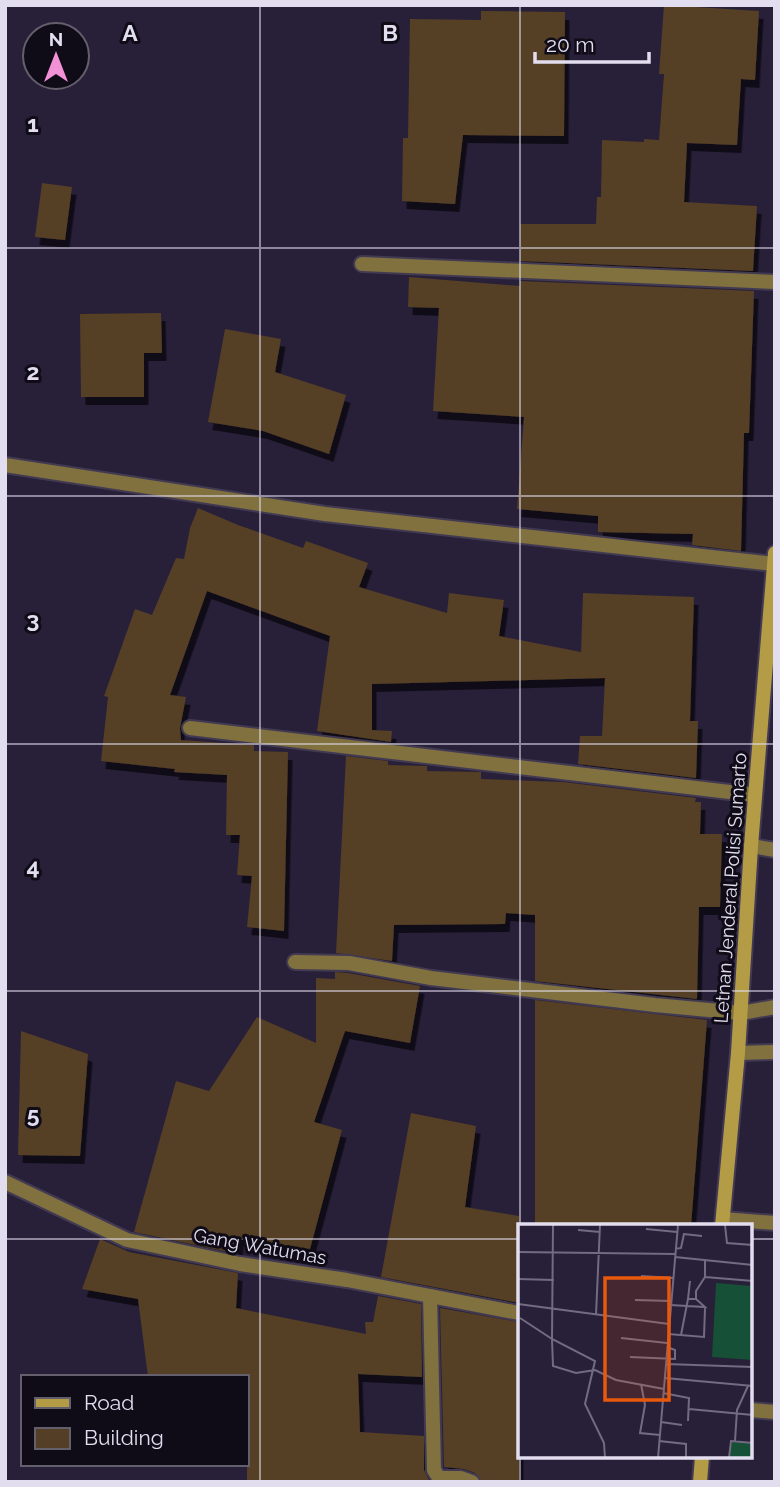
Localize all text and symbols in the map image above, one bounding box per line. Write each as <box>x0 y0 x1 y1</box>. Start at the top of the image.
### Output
text: A <box>122 19 138 46</box>
text: B <box>382 19 398 46</box>
north arrow <box>21 21 91 91</box>
scale bar <box>535 21 649 65</box>
text: N <box>49 28 63 50</box>
text: 20 m <box>546 32 594 57</box>
text: 1 <box>27 110 39 137</box>
text: 2 <box>27 358 39 385</box>
text: 3 <box>27 606 39 633</box>
street label: Letnan Jenderal Polisi Sumarto <box>710 752 750 1024</box>
text: 4 <box>26 853 40 880</box>
text: 5 <box>27 1101 40 1128</box>
street label: Gang Watumas <box>192 1223 328 1269</box>
inset map <box>518 1224 752 1459</box>
legend <box>21 1375 248 1466</box>
text: Road <box>84 1390 134 1415</box>
text: Building <box>84 1425 164 1450</box>

